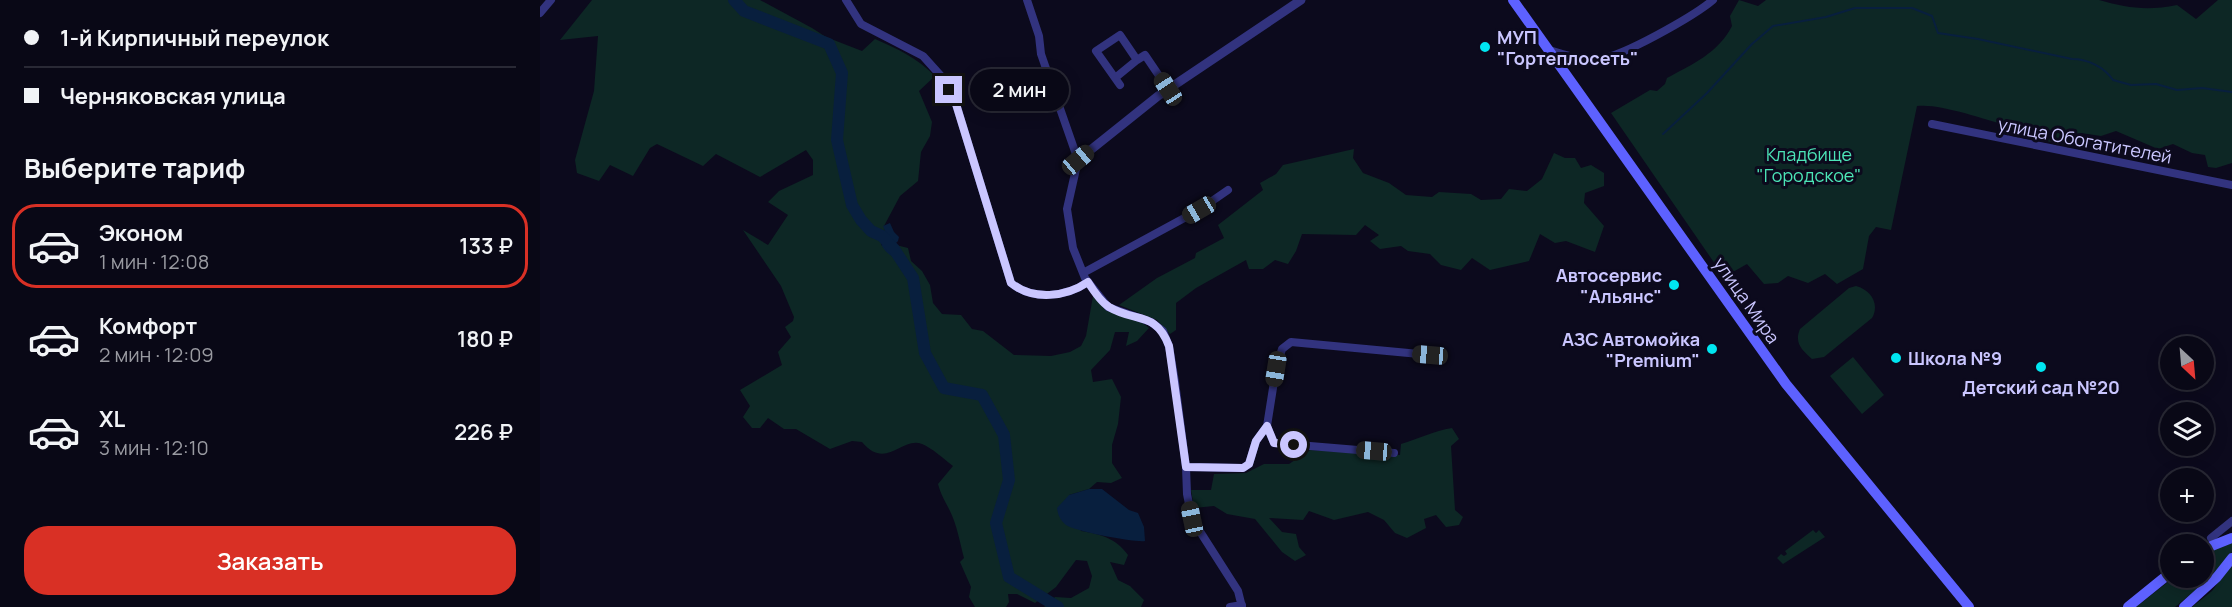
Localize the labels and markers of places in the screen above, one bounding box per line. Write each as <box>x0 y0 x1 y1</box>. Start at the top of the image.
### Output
place label: МУП "Гортеплосеть" <box>1497 25 1638 70</box>
marker: МУП "Гортеплосеть" <box>1478 40 1492 54</box>
place label: Автосервис "Альянс" <box>1556 263 1662 308</box>
marker: Автосервис "Альянс" <box>1667 278 1681 292</box>
place label: АЗС Автомойка "Premium" <box>1562 327 1700 372</box>
marker: АЗС Автомойка "Premium" <box>1705 342 1719 356</box>
place label: Школа №9 <box>1908 346 2002 370</box>
marker: Школа №9 <box>1889 351 1903 365</box>
marker: Детский сад №20 <box>2034 360 2048 374</box>
place label: Детский сад №20 <box>1962 375 2120 399</box>

